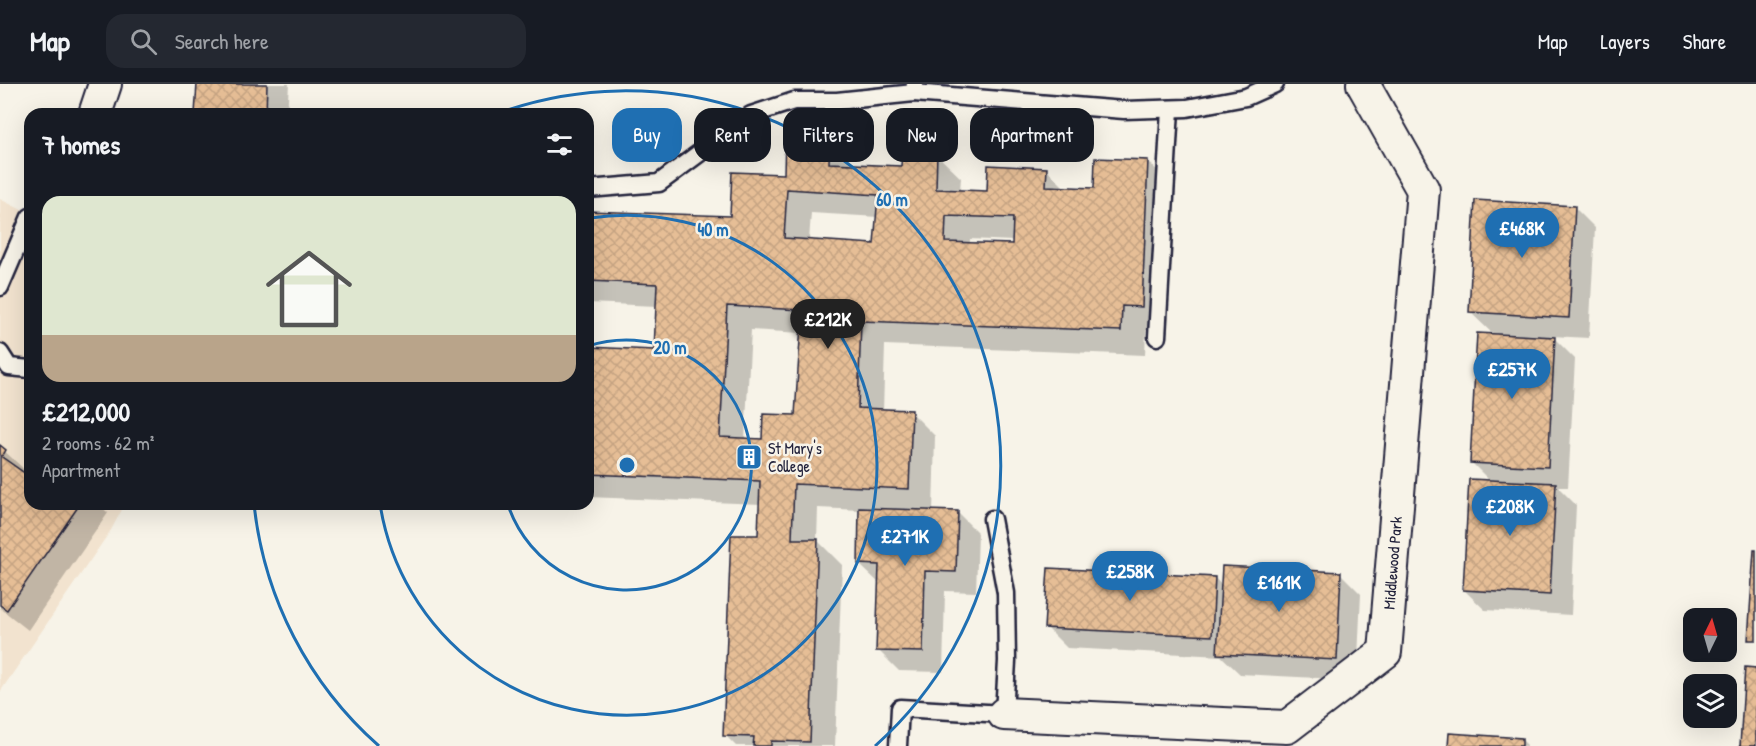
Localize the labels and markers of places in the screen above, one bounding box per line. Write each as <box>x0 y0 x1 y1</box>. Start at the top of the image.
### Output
pin: £468K <box>1480 208 1564 259</box>
pin: £212K <box>786 299 870 350</box>
pin: £257K <box>1470 349 1554 400</box>
place label: St Mary's College <box>768 437 822 477</box>
building icon: St Mary's College <box>734 442 764 472</box>
centre of rings <box>617 455 637 475</box>
pin: £208K <box>1468 486 1552 537</box>
pin: £271K <box>863 516 947 567</box>
pin: £258K <box>1088 551 1172 602</box>
pin: £161K <box>1237 562 1321 613</box>

